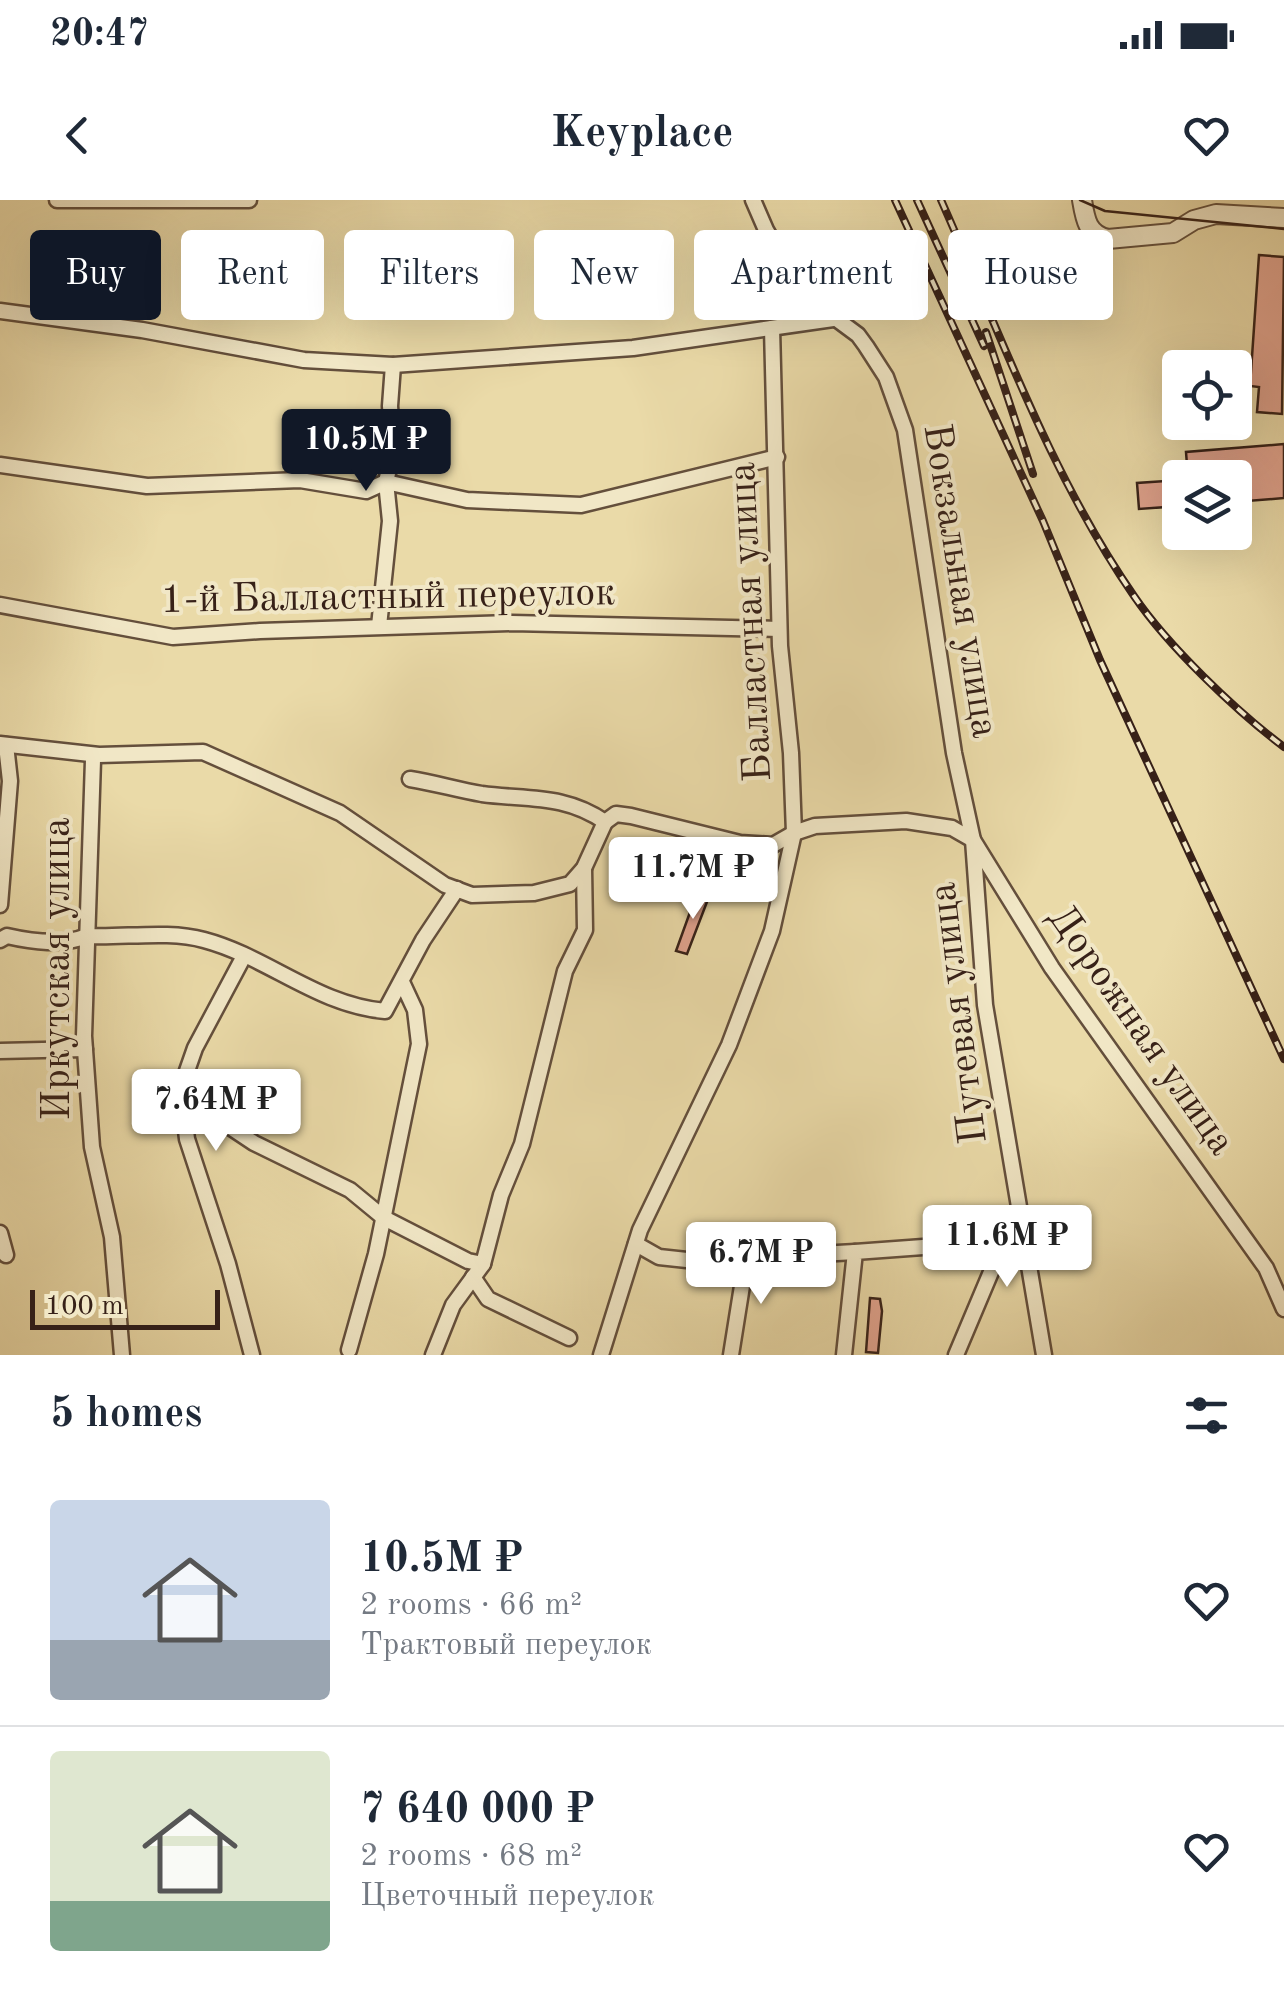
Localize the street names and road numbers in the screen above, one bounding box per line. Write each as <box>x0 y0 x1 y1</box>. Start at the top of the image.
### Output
street label: Вокзальная улица <box>914 421 1004 741</box>
street label: Балластная улица <box>724 461 780 783</box>
street label: 1-й Балластный переулок <box>160 574 616 622</box>
street label: Иркутская улица <box>39 817 79 1121</box>
street label: Путевая улица <box>924 880 996 1146</box>
street label: Дорожная улица <box>1039 899 1241 1163</box>

